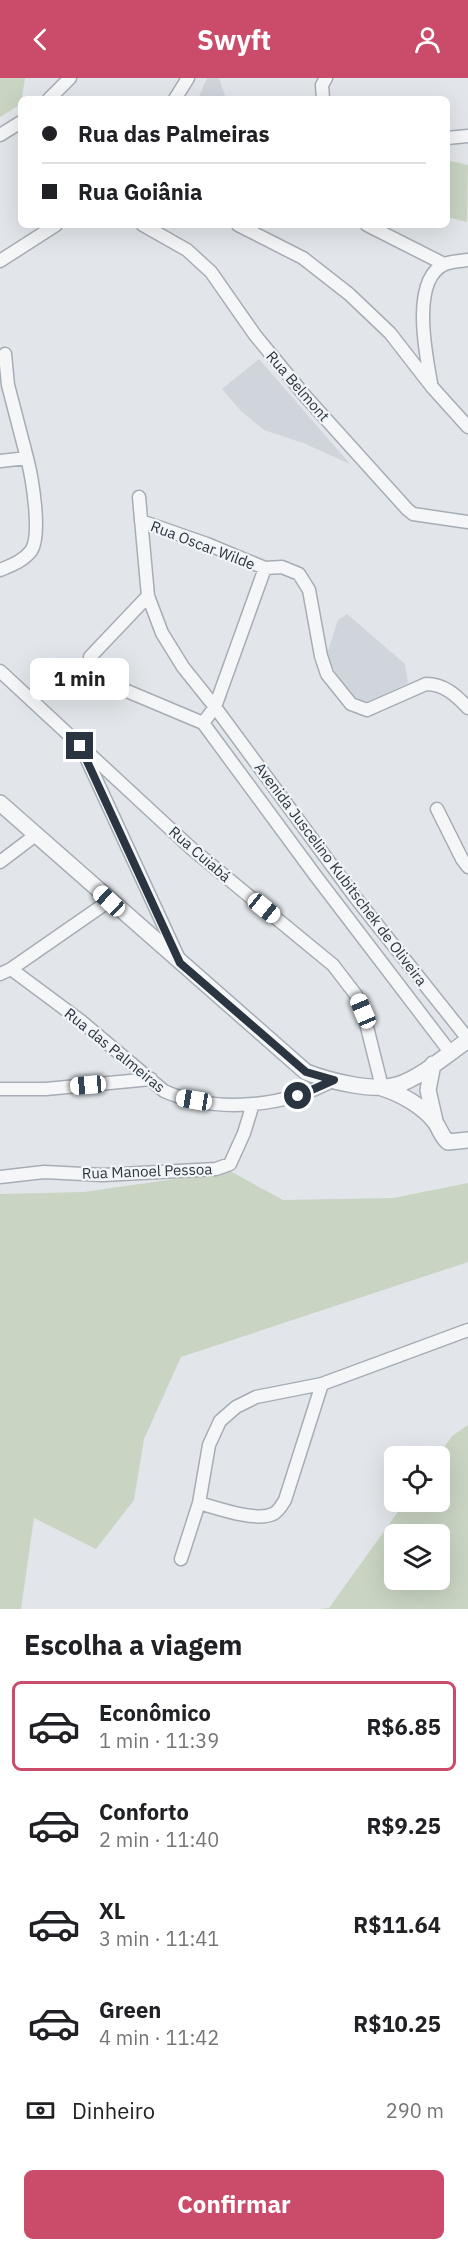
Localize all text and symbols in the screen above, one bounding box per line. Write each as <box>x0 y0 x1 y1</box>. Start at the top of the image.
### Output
text: Swyft <box>197 22 271 57</box>
icon: back <box>24 23 57 56</box>
icon: person <box>411 23 444 56</box>
text: Rua das Palmeiras <box>78 119 270 148</box>
text: Rua Goiânia <box>78 177 203 206</box>
street label: Rua Belmont <box>262 347 334 425</box>
street label: Rua Oscar Wilde <box>148 516 258 574</box>
callout: 1 min <box>31 659 130 701</box>
text: 1 min <box>53 665 106 692</box>
route end <box>66 732 93 759</box>
street label: Avenida Juscelino Kubitschek de Oliveira <box>251 758 431 990</box>
street label: Rua Cuiabá <box>165 822 235 886</box>
car <box>90 882 128 920</box>
car <box>244 890 284 926</box>
car <box>348 991 378 1031</box>
street label: Rua das Palmeiras <box>61 1004 169 1096</box>
car <box>69 1074 107 1096</box>
route start <box>284 1082 311 1109</box>
car <box>175 1088 213 1112</box>
street label: Rua Manoel Pessoa <box>81 1159 213 1183</box>
map controls <box>384 1446 450 1590</box>
button: locate <box>384 1446 450 1512</box>
button: layers <box>384 1524 450 1590</box>
text: Escolha a viagem <box>24 1627 242 1662</box>
text: Econômico <box>99 1698 211 1727</box>
icon: car <box>27 1699 81 1753</box>
text: R$6.85 <box>367 1712 441 1741</box>
text: 1 min · 11:39 <box>99 1727 219 1754</box>
text: Conforto <box>99 1797 189 1826</box>
icon: car <box>27 1798 81 1852</box>
text: R$9.25 <box>367 1811 441 1840</box>
text: 2 min · 11:40 <box>99 1826 219 1853</box>
text: XL <box>99 1896 125 1925</box>
icon: car <box>27 1897 81 1951</box>
text: R$11.64 <box>353 1910 441 1939</box>
text: 3 min · 11:41 <box>99 1925 219 1952</box>
text: Green <box>99 1995 161 2024</box>
icon: car <box>27 1996 81 2050</box>
text: R$10.25 <box>353 2009 441 2038</box>
text: 4 min · 11:42 <box>99 2024 219 2051</box>
icon: cash <box>24 2094 57 2127</box>
text: Dinheiro <box>72 2096 155 2125</box>
text: 290 m <box>386 2097 444 2124</box>
button: Confirmar <box>24 2170 444 2239</box>

